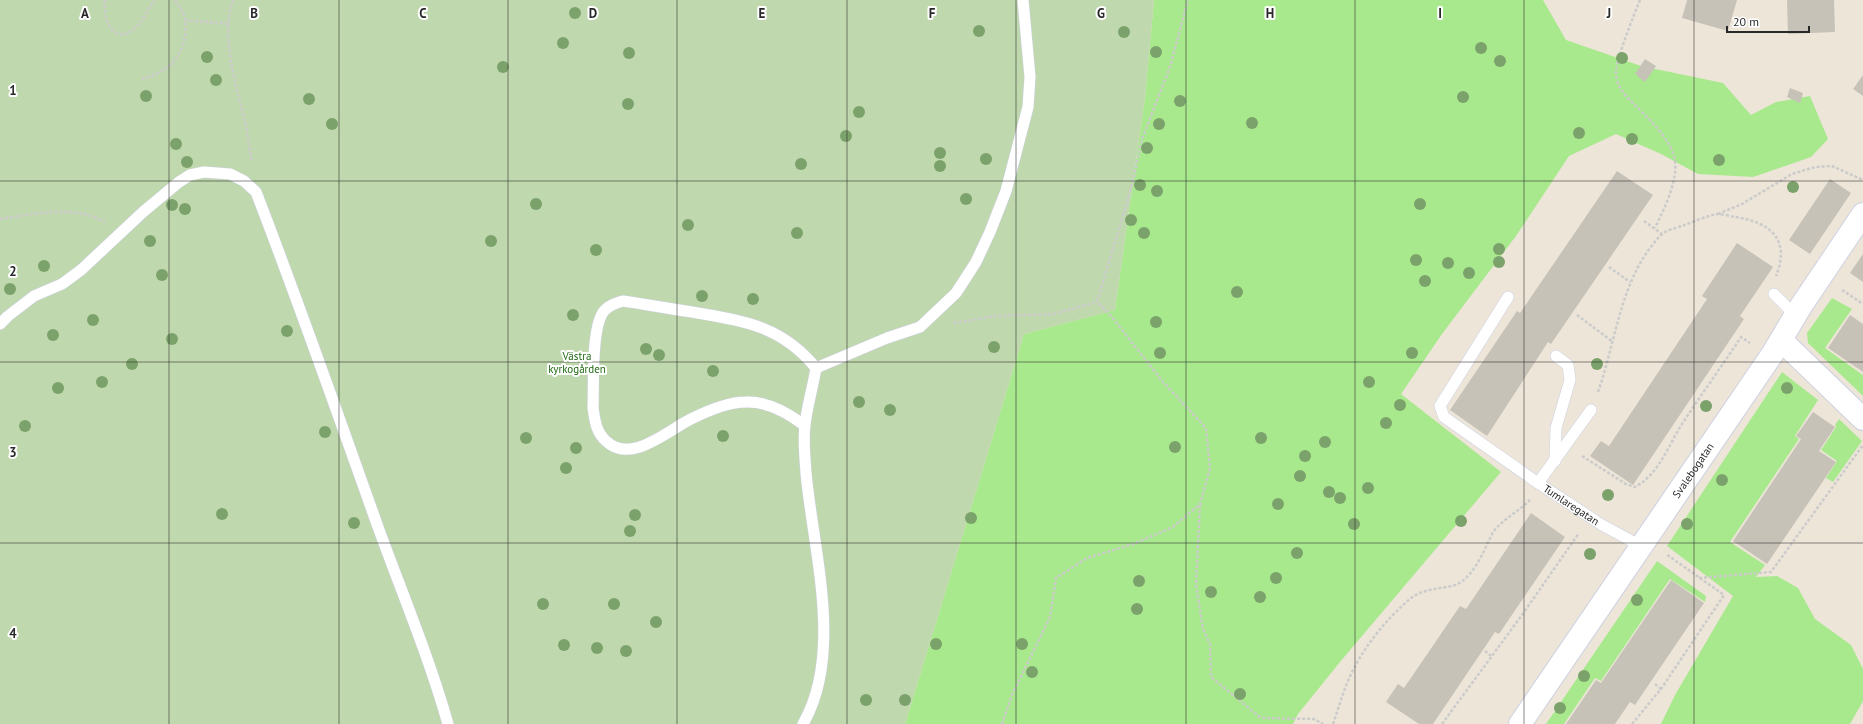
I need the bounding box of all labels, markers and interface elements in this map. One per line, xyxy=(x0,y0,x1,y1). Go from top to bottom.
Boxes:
text: A xyxy=(81,5,89,22)
text: B xyxy=(250,5,258,22)
text: C xyxy=(419,5,427,22)
text: D xyxy=(589,5,597,22)
text: E xyxy=(759,5,766,22)
text: F xyxy=(929,5,936,22)
text: G xyxy=(1097,5,1105,22)
text: H xyxy=(1266,5,1274,22)
text: I xyxy=(1438,5,1442,22)
text: J xyxy=(1606,5,1611,22)
scale bar xyxy=(1727,8,1809,34)
text: 20 m xyxy=(1733,14,1759,29)
text: 1 xyxy=(9,82,17,99)
text: 2 xyxy=(9,263,17,280)
park label: Västra kyrkogården xyxy=(548,349,606,376)
street label: Svalebogatan xyxy=(1669,440,1717,501)
text: 3 xyxy=(9,444,17,461)
street label: Tumlaregatan xyxy=(1541,481,1602,528)
text: 4 xyxy=(9,625,17,642)

